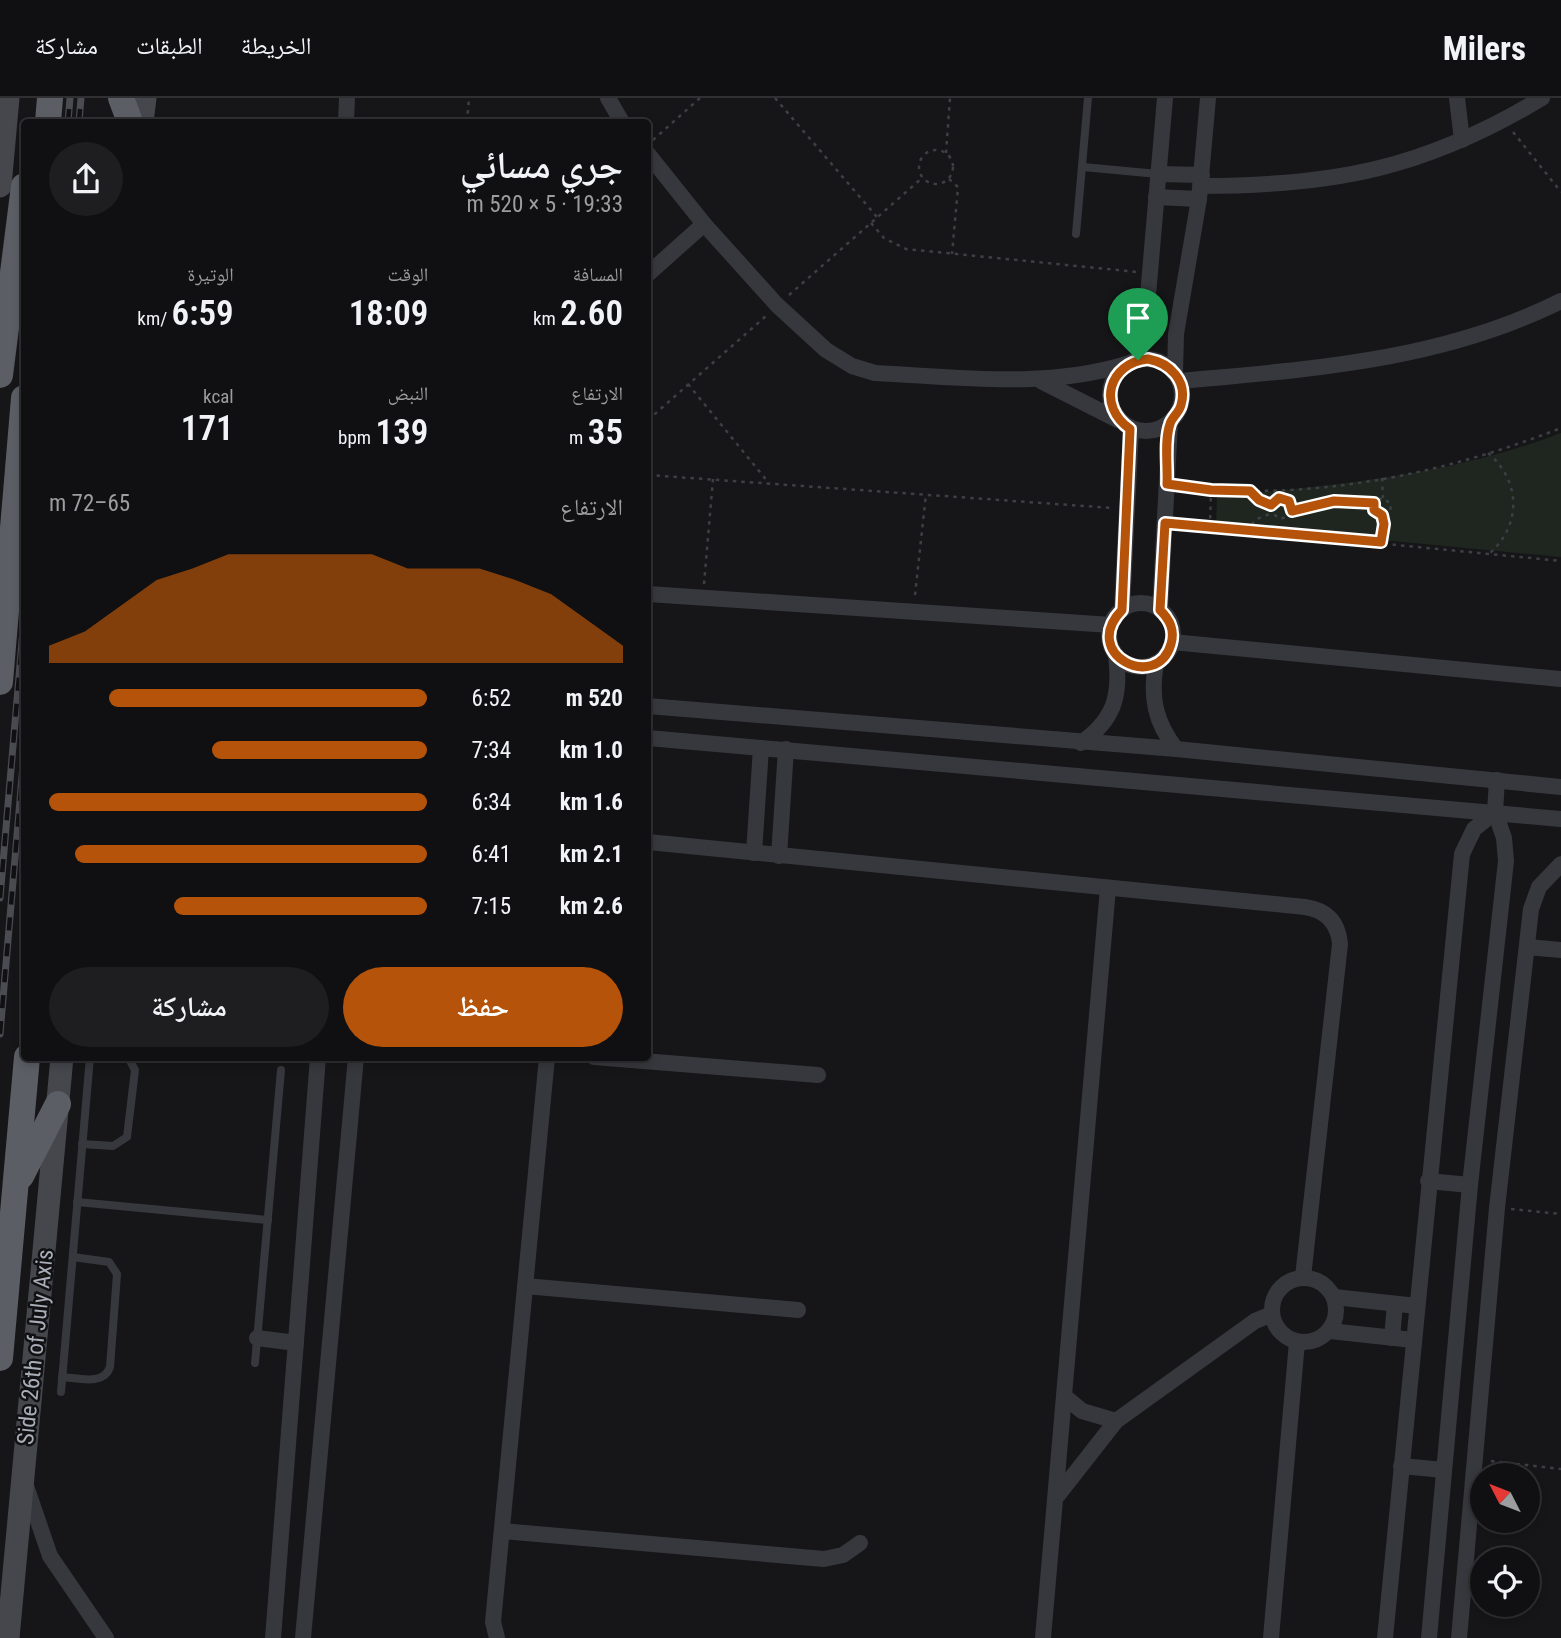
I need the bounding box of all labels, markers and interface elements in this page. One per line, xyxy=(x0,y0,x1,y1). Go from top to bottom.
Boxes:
text: Milers xyxy=(1443,29,1526,68)
text: مشاركة xyxy=(35,32,98,60)
text: الطبقات xyxy=(136,32,203,60)
text: الخريطة xyxy=(241,32,311,60)
button: share xyxy=(49,142,123,216)
text: جري مسائي xyxy=(460,143,623,187)
text: 19:33 · 5 × 520 m xyxy=(467,191,623,218)
text: الوتيرة xyxy=(187,263,234,286)
text: الوقت xyxy=(387,263,428,286)
text: المسافة xyxy=(573,263,623,286)
pin xyxy=(1108,288,1168,360)
text: 6:59 xyxy=(172,293,234,334)
text: 18:09 xyxy=(349,293,428,334)
text: 2.60 xyxy=(560,293,623,334)
icon: arrive xyxy=(1119,299,1157,337)
text: /km xyxy=(137,307,172,330)
text: km xyxy=(533,307,560,330)
text: النبض xyxy=(388,382,428,405)
text: الارتفاع xyxy=(571,382,623,405)
text: kcal xyxy=(203,385,234,408)
text: 171 xyxy=(181,408,234,449)
text: 139 xyxy=(376,412,428,453)
text: 35 xyxy=(588,412,623,453)
text: bpm xyxy=(338,426,376,449)
text: m xyxy=(569,426,588,449)
text: 65–72 m xyxy=(49,490,130,517)
text: الارتفاع xyxy=(560,494,623,521)
text: 6:52 xyxy=(472,685,511,712)
text: 520 m xyxy=(566,685,623,712)
text: 7:34 xyxy=(472,737,511,764)
text: 1.0 km xyxy=(560,737,623,764)
text: 6:34 xyxy=(472,789,511,816)
text: 1.6 km xyxy=(560,789,623,816)
text: 6:41 xyxy=(472,841,511,868)
text: 2.1 km xyxy=(560,841,623,868)
text: 7:15 xyxy=(472,893,511,920)
text: 2.6 km xyxy=(560,893,623,920)
button: مشاركة xyxy=(49,967,329,1047)
button: حفظ xyxy=(343,967,623,1047)
street label: Side 26th of July Axis xyxy=(12,1248,59,1446)
north arrow xyxy=(1470,1463,1540,1533)
map controls xyxy=(1470,1463,1540,1617)
button: locate xyxy=(1470,1547,1540,1617)

